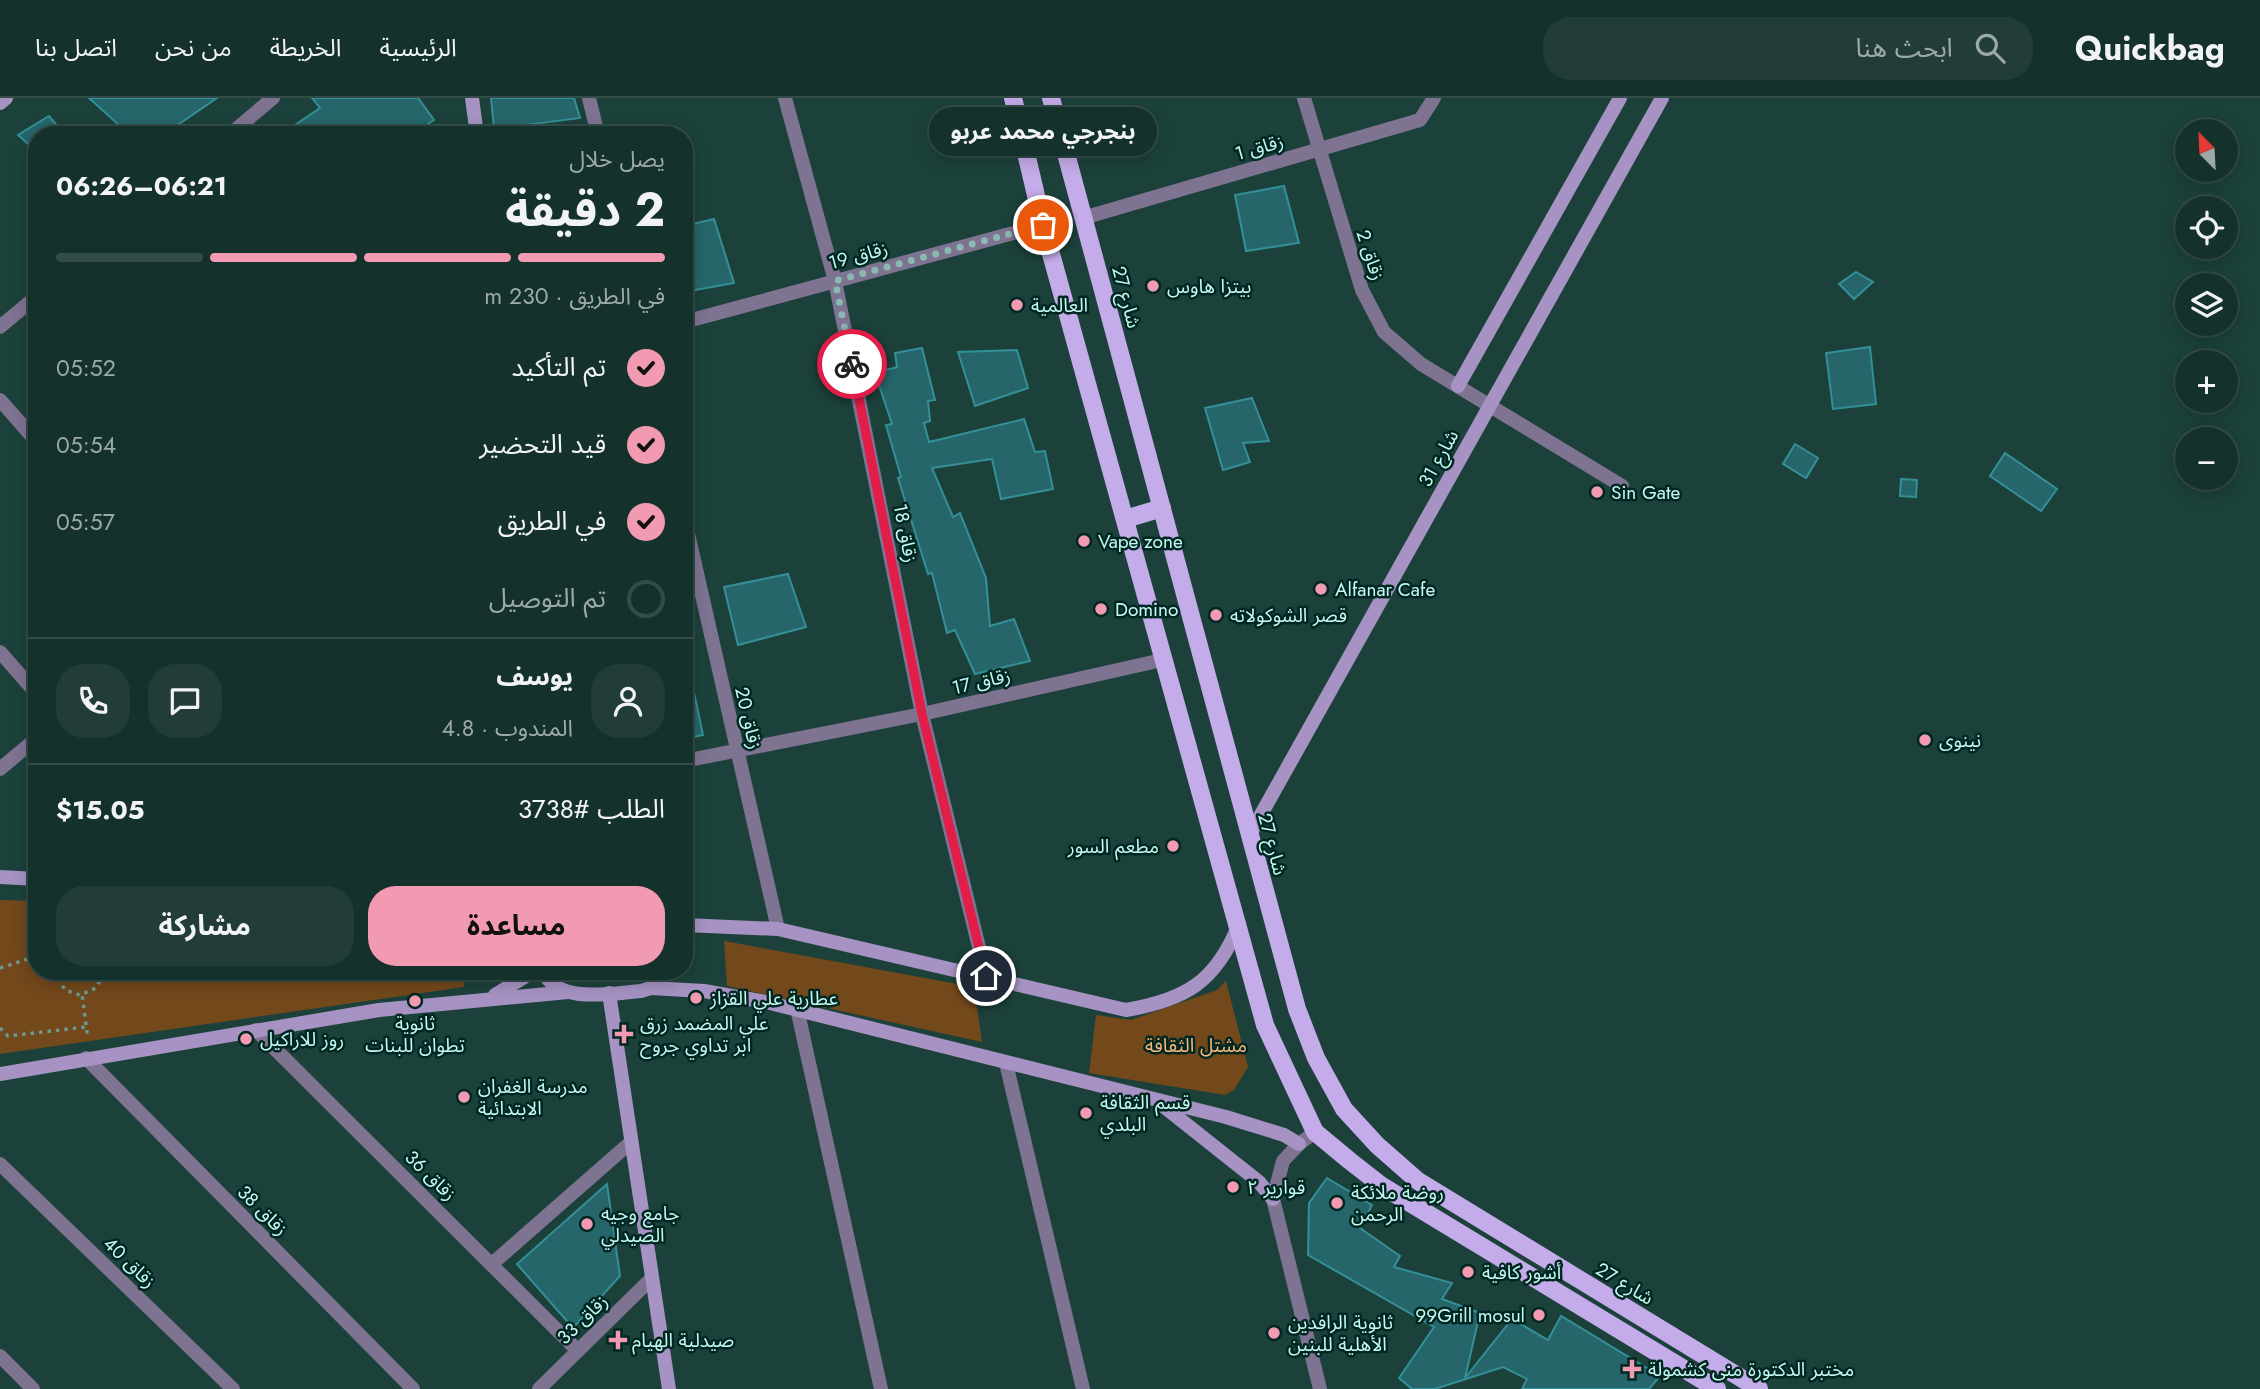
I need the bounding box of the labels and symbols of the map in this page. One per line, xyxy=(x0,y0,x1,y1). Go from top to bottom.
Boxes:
callout: بنجرجي محمد عربو xyxy=(929,106,1157,155)
north arrow xyxy=(2175,119,2238,182)
street label: زقاق 1 xyxy=(1232,128,1287,167)
pin xyxy=(1013,195,1073,255)
street label: زقاق 2 xyxy=(1350,226,1391,284)
street label: زقاق 19 xyxy=(825,235,891,276)
street label: شارع 27 xyxy=(1105,263,1148,331)
place label: بيتزا هاوس xyxy=(1167,273,1251,300)
marker: بيتزا هاوس xyxy=(1145,278,1161,294)
place label: العالمية xyxy=(1031,292,1088,319)
marker: العالمية xyxy=(1009,297,1025,313)
courier xyxy=(817,329,887,399)
street label: شارع 31 xyxy=(1412,425,1465,492)
place label: Sin Gate xyxy=(1611,479,1680,506)
marker: Sin Gate xyxy=(1589,484,1605,500)
street label: زقاق 18 xyxy=(887,501,924,565)
place label: Vape zone xyxy=(1098,528,1183,555)
marker: Vape zone xyxy=(1076,533,1092,549)
place label: Alfanar Cafe xyxy=(1335,576,1435,603)
marker: Alfanar Cafe xyxy=(1313,581,1329,597)
place label: Domino xyxy=(1115,596,1178,623)
marker: Domino xyxy=(1093,601,1109,617)
place label: قصر الشوكولاته xyxy=(1230,602,1347,629)
marker: قصر الشوكولاته xyxy=(1208,607,1224,623)
street label: زقاق 17 xyxy=(949,662,1013,701)
street label: زقاق 20 xyxy=(728,684,769,752)
place label: نينوى xyxy=(1939,727,1981,754)
marker: نينوى xyxy=(1917,732,1933,748)
street label: شارع 27 xyxy=(1251,810,1294,878)
place label: مطعم السور xyxy=(1067,833,1159,861)
marker: مطعم السور xyxy=(1165,838,1181,854)
pin xyxy=(956,946,1016,1006)
place label: عطارية علي القزاز xyxy=(709,985,838,1013)
marker: عطارية علي القزاز xyxy=(688,990,704,1006)
marker: ثانوية تطوان للبنات xyxy=(407,993,423,1009)
place label: ثانوية تطوان للبنات xyxy=(365,1010,465,1059)
place label: علي المضمد زرق ابر تداوي جروح xyxy=(640,1010,768,1060)
marker: علي المضمد زرق ابر تداوي جروح xyxy=(614,1024,634,1044)
place label: روز للاراكيل xyxy=(260,1026,344,1053)
marker: روز للاراكيل xyxy=(238,1031,254,1047)
park label: مشتل الثقافة xyxy=(1145,1032,1247,1059)
place label: مدرسة الغفران الابتدائية xyxy=(478,1073,588,1122)
marker: مدرسة الغفران الابتدائية xyxy=(456,1089,472,1105)
place label: قسم الثقافة البلدي xyxy=(1100,1089,1190,1139)
marker: قسم الثقافة البلدي xyxy=(1078,1105,1094,1121)
street label: زقاق 36 xyxy=(399,1144,462,1207)
place label: قوارير ٢ xyxy=(1247,1174,1305,1201)
street label: زقاق 38 xyxy=(231,1179,294,1242)
marker: قوارير ٢ xyxy=(1225,1179,1241,1195)
place label: روضة ملائكة الرحمن xyxy=(1351,1179,1444,1228)
marker: روضة ملائكة الرحمن xyxy=(1329,1195,1345,1211)
place label: جامع وجيه الصيدلي xyxy=(601,1200,680,1250)
marker: جامع وجيه الصيدلي xyxy=(579,1216,595,1232)
street label: زقاق 40 xyxy=(97,1231,162,1294)
street label: شارع 27 xyxy=(1591,1255,1659,1311)
place label: أشور كافية xyxy=(1482,1259,1561,1286)
marker: أشور كافية xyxy=(1460,1264,1476,1280)
street label: زقاق 33 xyxy=(551,1288,614,1350)
place label: 99Grill mosul xyxy=(1415,1302,1525,1329)
marker: 99Grill mosul xyxy=(1531,1307,1547,1323)
place label: ثانوية الرافدين الأهلية للبنين xyxy=(1288,1309,1393,1358)
marker: ثانوية الرافدين الأهلية للبنين xyxy=(1266,1325,1282,1341)
place label: صيدلية الهيام xyxy=(632,1327,734,1355)
marker: صيدلية الهيام xyxy=(610,1332,626,1348)
place label: مختبر الدكتورة منى كشمولة xyxy=(1648,1356,1854,1383)
marker: مختبر الدكتورة منى كشمولة xyxy=(1622,1359,1642,1379)

